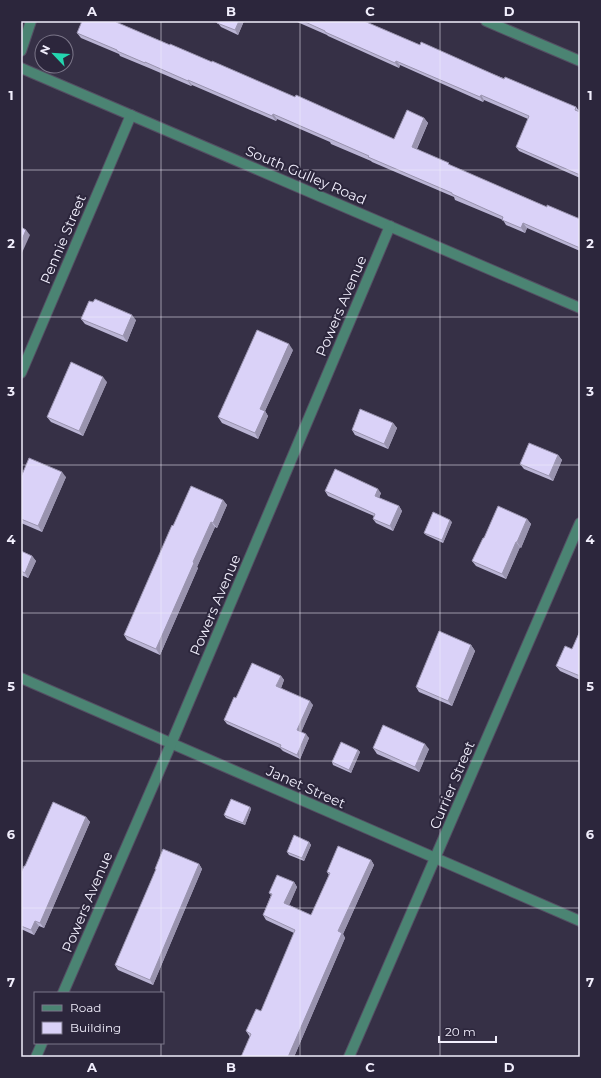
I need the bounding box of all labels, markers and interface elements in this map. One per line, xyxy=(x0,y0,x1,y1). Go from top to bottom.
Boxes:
text: A xyxy=(86,3,98,19)
text: B xyxy=(226,3,236,19)
text: C xyxy=(365,3,375,19)
text: D xyxy=(504,3,515,19)
north arrow xyxy=(34,34,74,74)
text: N xyxy=(37,43,53,57)
text: 1 xyxy=(8,87,14,103)
text: 1 xyxy=(587,87,593,103)
street label: South Gulley Road xyxy=(243,141,369,209)
street label: Pennie Street xyxy=(36,191,90,286)
text: 2 xyxy=(7,235,15,251)
text: 2 xyxy=(586,235,594,251)
street label: Powers Avenue xyxy=(312,253,370,359)
text: 3 xyxy=(6,383,15,399)
text: 3 xyxy=(585,383,594,399)
text: 4 xyxy=(7,531,16,547)
text: 4 xyxy=(586,531,595,547)
street label: Powers Avenue xyxy=(186,552,244,658)
text: 5 xyxy=(7,678,15,694)
text: 5 xyxy=(586,678,594,694)
street label: Currier Street xyxy=(425,738,479,832)
street label: Janet Street xyxy=(263,761,349,813)
text: 6 xyxy=(7,826,16,842)
text: 6 xyxy=(586,826,595,842)
street label: Powers Avenue xyxy=(58,849,116,955)
text: 7 xyxy=(7,974,15,990)
text: 7 xyxy=(586,974,594,990)
legend xyxy=(34,992,164,1044)
text: Road xyxy=(70,1000,101,1015)
scale bar xyxy=(439,1018,496,1044)
text: Building xyxy=(70,1020,121,1035)
text: 20 m xyxy=(445,1024,476,1039)
text: A xyxy=(86,1059,98,1075)
text: B xyxy=(226,1059,236,1075)
text: C xyxy=(365,1059,375,1075)
text: D xyxy=(504,1059,515,1075)

